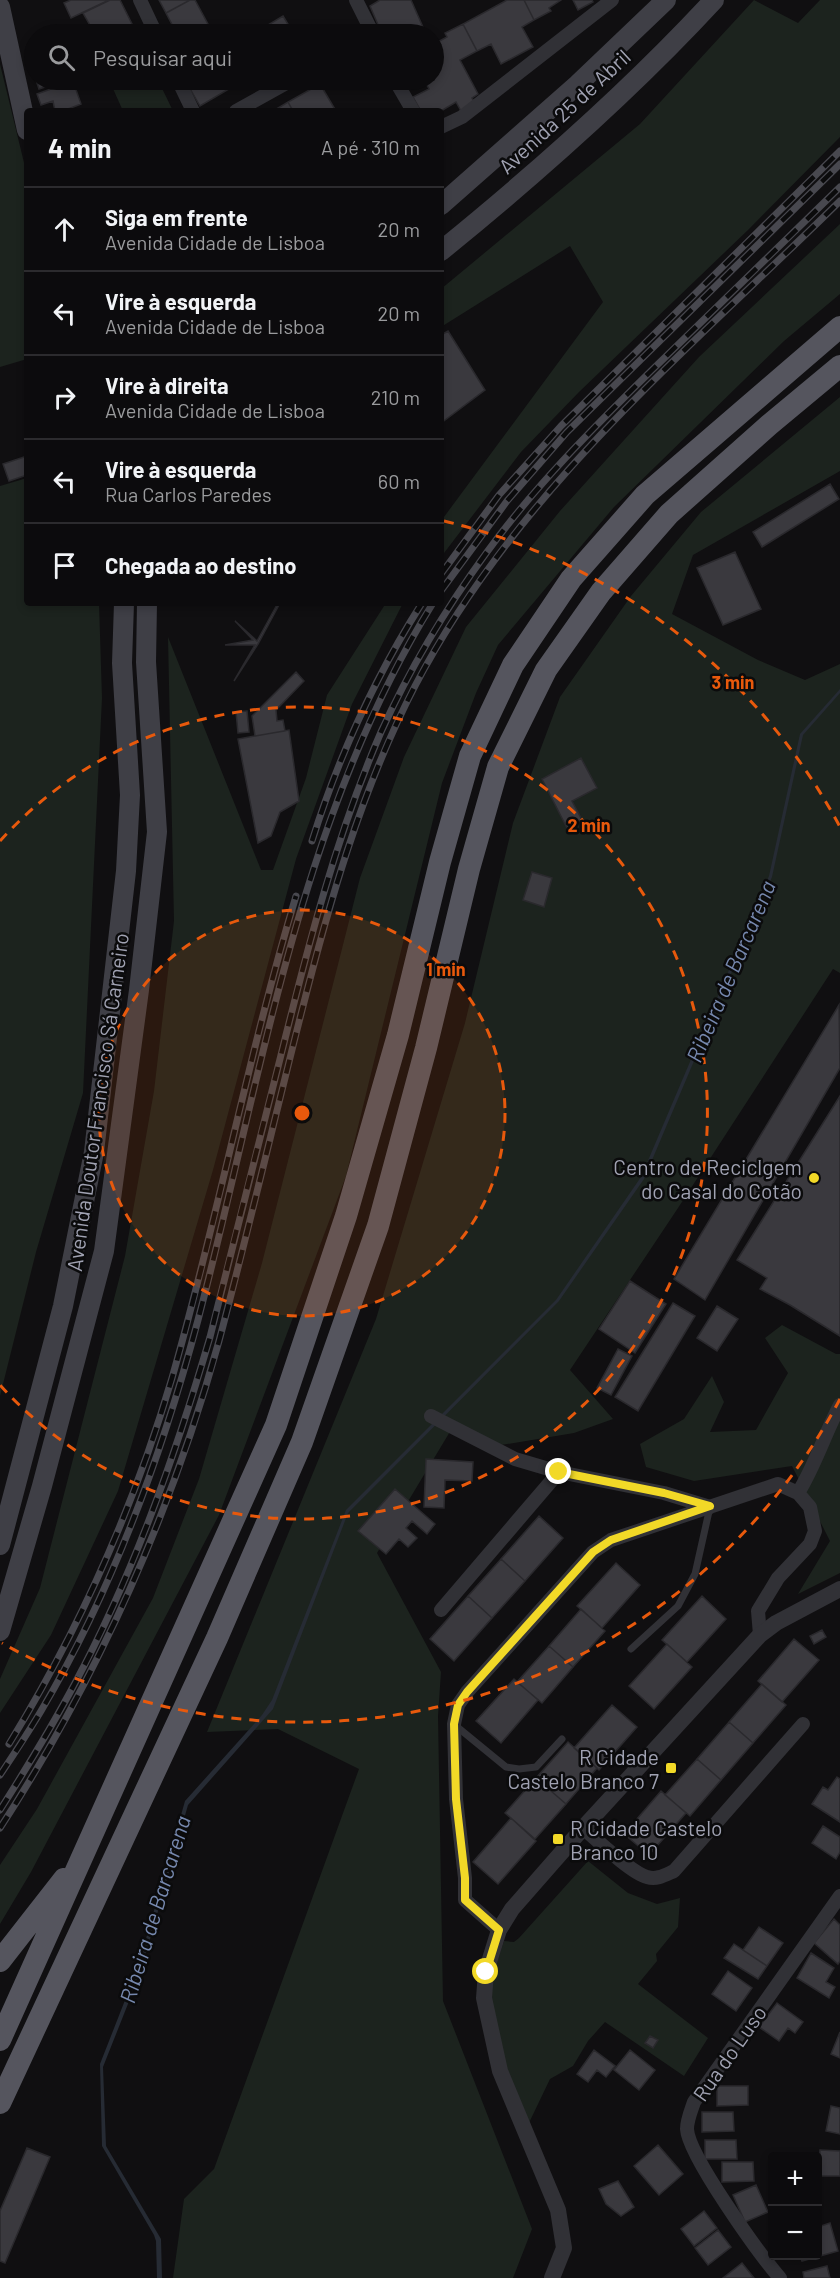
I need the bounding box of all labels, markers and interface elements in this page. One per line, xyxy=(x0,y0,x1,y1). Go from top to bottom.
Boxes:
search box xyxy=(24,24,444,90)
icon: search xyxy=(45,41,78,74)
street label: Avenida 25 de Abril xyxy=(493,43,635,179)
text: Pesquisar aqui xyxy=(93,44,232,70)
text: 4 min xyxy=(48,132,112,163)
text: A pé · 310 m xyxy=(321,135,420,159)
text: Siga em frente xyxy=(105,204,248,230)
icon: ahead xyxy=(48,213,81,246)
text: 20 m xyxy=(377,217,420,241)
text: Avenida Cidade de Lisboa xyxy=(105,230,325,254)
text: Vire à esquerda xyxy=(105,288,256,314)
icon: left xyxy=(48,297,81,330)
text: 20 m xyxy=(377,301,420,325)
text: Avenida Cidade de Lisboa xyxy=(105,314,325,338)
text: Vire à direita xyxy=(105,372,229,398)
icon: right xyxy=(48,381,81,414)
text: 210 m xyxy=(371,385,420,409)
text: Avenida Cidade de Lisboa xyxy=(105,398,325,422)
text: Vire à esquerda xyxy=(105,456,256,482)
icon: left xyxy=(48,465,81,498)
text: 60 m xyxy=(378,469,420,493)
text: Rua Carlos Paredes xyxy=(105,482,272,506)
icon: arrive xyxy=(48,549,81,582)
text: Chegada ao destino xyxy=(105,552,296,578)
text: 3 min xyxy=(712,671,754,693)
text: 2 min xyxy=(567,814,611,836)
water label: Ribeira de Barcarena xyxy=(680,876,780,1066)
street label: Avenida Doutor Francisco Sá Carneiro xyxy=(61,931,133,1273)
text: 1 min xyxy=(426,958,466,980)
centre of rings xyxy=(292,1103,312,1123)
place label: Centro de Reciclgem do Casal do Cotão xyxy=(613,1154,802,1203)
marker: Centro de Reciclgem do Casal do Cotão xyxy=(807,1171,821,1185)
route end xyxy=(545,1458,571,1484)
place label: R Cidade Castelo Branco 7 xyxy=(507,1744,659,1793)
marker: R Cidade Castelo Branco 7 xyxy=(664,1761,678,1775)
water label: Ribeira de Barcarena xyxy=(113,1812,195,2006)
place label: R Cidade Castelo Branco 10 xyxy=(570,1815,722,1864)
marker: R Cidade Castelo Branco 10 xyxy=(551,1832,565,1846)
route start xyxy=(472,1958,498,1984)
street label: Rua do Luso xyxy=(687,2000,771,2106)
map controls xyxy=(768,2152,822,2260)
button: + xyxy=(768,2152,822,2206)
button: − xyxy=(768,2206,822,2260)

